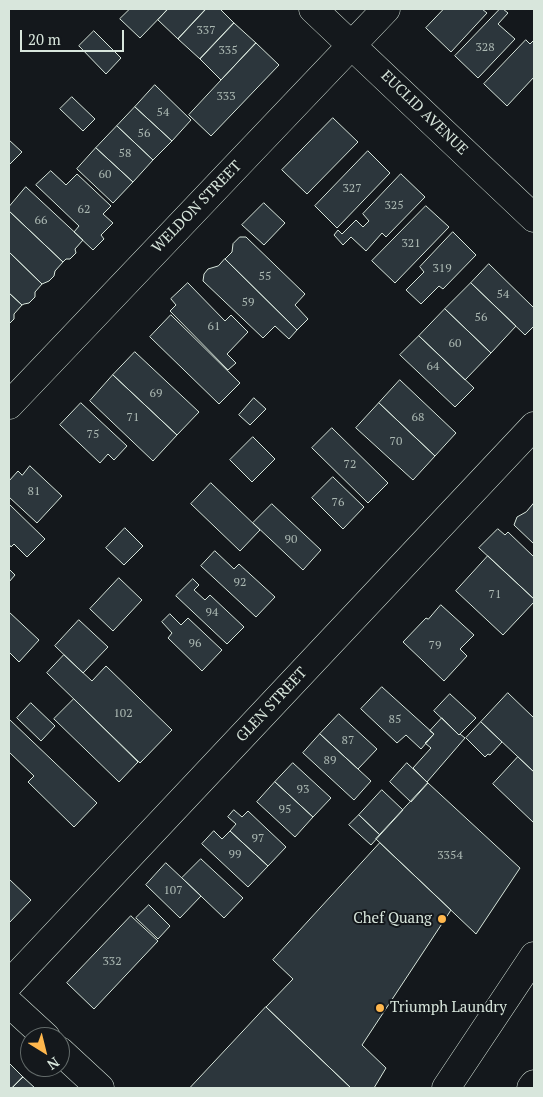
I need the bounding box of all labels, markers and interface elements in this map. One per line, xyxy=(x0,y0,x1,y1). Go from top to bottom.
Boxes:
scale bar xyxy=(22,20,126,52)
house number: 337 xyxy=(196,24,216,38)
text: 20 m xyxy=(28,29,61,49)
house number: 328 xyxy=(475,41,495,55)
house number: 335 xyxy=(218,44,238,58)
street label: EUCLID AVENUE xyxy=(377,67,471,159)
house number: 333 xyxy=(216,90,236,104)
house number: 54 xyxy=(157,106,169,120)
house number: 56 xyxy=(138,127,150,141)
house number: 58 xyxy=(119,147,131,161)
street label: WELDON STREET xyxy=(149,157,245,257)
house number: 60 xyxy=(99,168,111,182)
house number: 327 xyxy=(342,182,362,196)
house number: 325 xyxy=(384,199,404,213)
house number: 62 xyxy=(78,203,90,217)
house number: 66 xyxy=(35,214,47,228)
house number: 321 xyxy=(401,237,421,251)
house number: 319 xyxy=(432,262,452,276)
house number: 55 xyxy=(259,270,271,284)
house number: 54 xyxy=(497,288,509,302)
house number: 59 xyxy=(242,296,254,310)
house number: 56 xyxy=(475,311,487,325)
house number: 61 xyxy=(208,320,220,334)
house number: 60 xyxy=(449,337,461,351)
house number: 64 xyxy=(427,360,439,374)
house number: 69 xyxy=(150,387,162,401)
house number: 71 xyxy=(127,411,139,425)
house number: 68 xyxy=(412,411,424,425)
house number: 75 xyxy=(87,428,99,442)
house number: 70 xyxy=(390,435,402,449)
house number: 72 xyxy=(344,458,356,472)
house number: 81 xyxy=(28,485,40,499)
house number: 76 xyxy=(332,496,344,510)
house number: 90 xyxy=(285,533,297,547)
house number: 92 xyxy=(234,576,246,590)
house number: 71 xyxy=(489,588,501,602)
house number: 94 xyxy=(206,606,218,620)
house number: 96 xyxy=(189,637,201,651)
house number: 79 xyxy=(429,639,441,653)
street label: GLEN STREET xyxy=(233,664,311,746)
house number: 102 xyxy=(113,707,133,721)
house number: 85 xyxy=(389,713,401,727)
house number: 87 xyxy=(342,734,354,748)
house number: 89 xyxy=(324,754,336,768)
house number: 93 xyxy=(297,783,309,797)
house number: 95 xyxy=(279,803,291,817)
house number: 97 xyxy=(252,832,264,846)
house number: 99 xyxy=(229,848,241,862)
house number: 3354 xyxy=(437,849,463,863)
house number: 107 xyxy=(163,884,183,898)
place label: Chef Quang xyxy=(353,910,432,928)
marker: Chef Quang xyxy=(436,913,448,925)
house number: 332 xyxy=(102,955,122,969)
place label: Triumph Laundry xyxy=(390,999,507,1017)
marker: Triumph Laundry xyxy=(374,1002,386,1014)
north arrow xyxy=(20,1027,70,1077)
text: N xyxy=(44,1053,63,1075)

